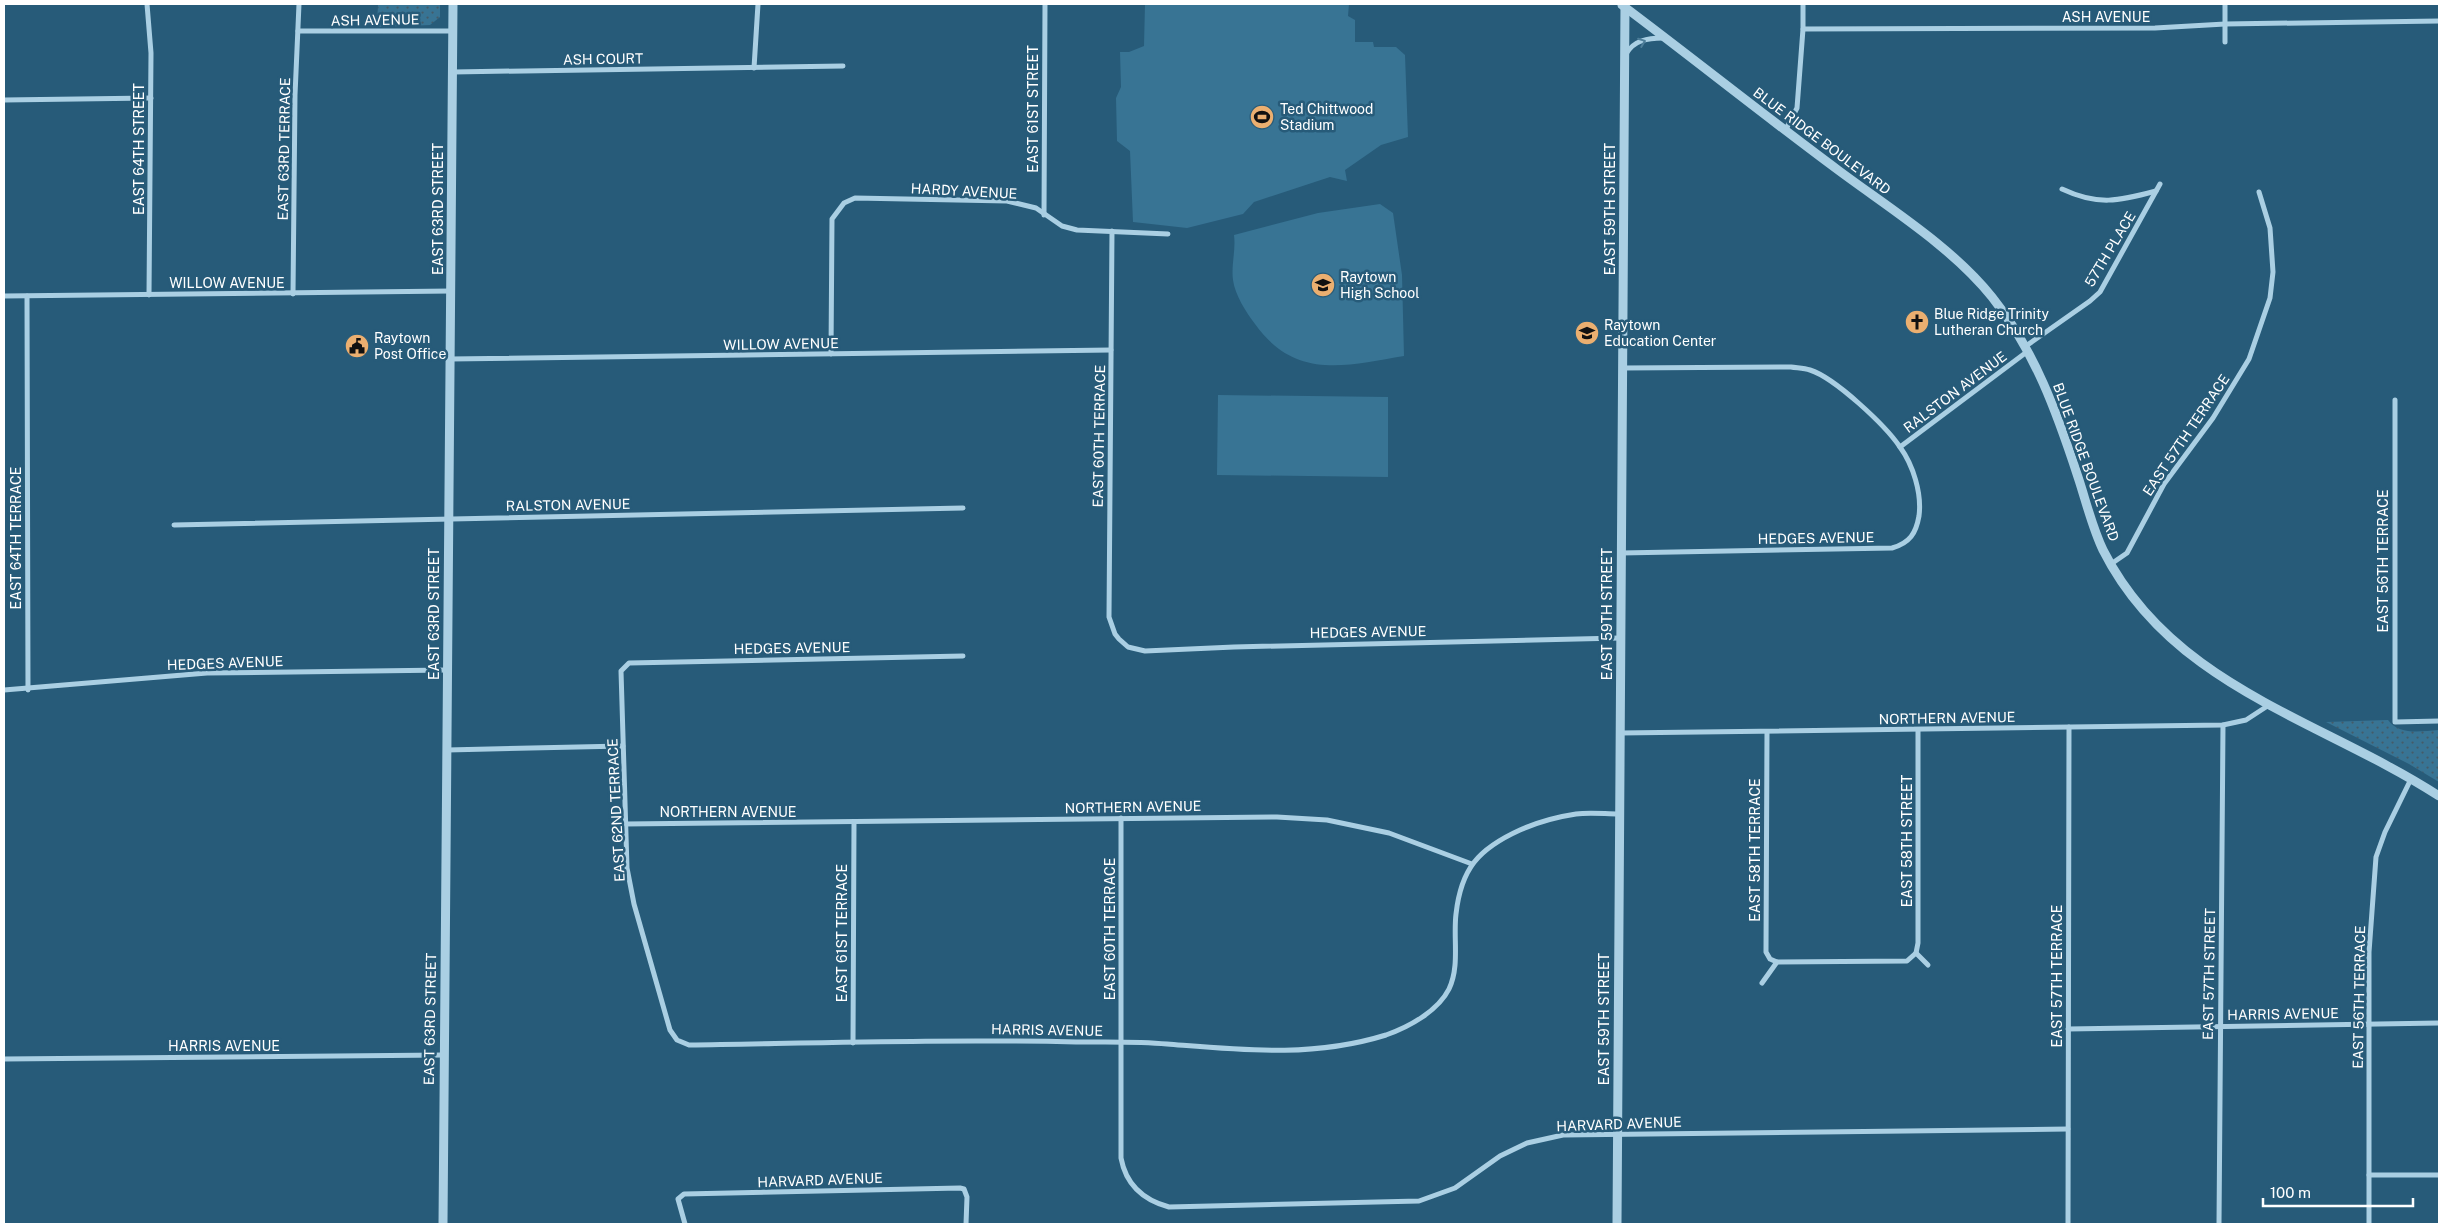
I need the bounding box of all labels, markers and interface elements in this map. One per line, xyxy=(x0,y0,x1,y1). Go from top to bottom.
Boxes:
street label: ASH AVENUE xyxy=(2062,9,2150,25)
street label: ASH AVENUE xyxy=(331,11,419,29)
one-way arrow xyxy=(1637,38,1646,48)
street label: EAST 61ST STREET xyxy=(1025,45,1041,173)
street label: ASH COURT xyxy=(563,50,643,68)
street label: EAST 63RD TERRACE xyxy=(275,77,293,221)
street label: EAST 64TH STREET xyxy=(131,83,147,215)
street label: BLUE RIDGE BOULEVARD xyxy=(1750,84,1894,198)
place label: Ted Chittwood Stadium xyxy=(1280,101,1373,133)
sports icon: Ted Chittwood Stadium xyxy=(1249,104,1275,130)
street label: EAST 63RD STREET xyxy=(430,143,446,275)
street label: EAST 59TH STREET xyxy=(1602,143,1618,275)
street label: HARDY AVENUE xyxy=(910,180,1018,202)
street label: 57TH PLACE xyxy=(2081,209,2139,289)
place label: Raytown High School xyxy=(1340,269,1419,301)
school or university icon: Raytown High School xyxy=(1310,272,1336,298)
street label: WILLOW AVENUE xyxy=(169,275,285,291)
place label: Blue Ridge Trinity Lutheran Church xyxy=(1934,306,2050,338)
church icon: Blue Ridge Trinity Lutheran Church xyxy=(1904,309,1930,335)
place label: Raytown Education Center xyxy=(1604,317,1716,349)
school or university icon: Raytown Education Center xyxy=(1574,320,1600,346)
place label: Raytown Post Office xyxy=(374,330,446,362)
public building icon: Raytown Post Office xyxy=(344,333,370,359)
street label: WILLOW AVENUE xyxy=(723,335,839,353)
street label: RALSTON AVENUE xyxy=(1900,348,2010,436)
street label: EAST 60TH TERRACE xyxy=(1090,365,1108,507)
street label: EAST 57TH TERRACE xyxy=(2139,371,2233,499)
street label: BLUE RIDGE BOULEVARD xyxy=(2050,381,2122,543)
street label: EAST 64TH TERRACE xyxy=(8,467,24,609)
street label: EAST 56TH TERRACE xyxy=(2375,489,2391,633)
street label: RALSTON AVENUE xyxy=(505,496,631,514)
street label: HEDGES AVENUE xyxy=(1758,529,1874,547)
street label: EAST 63RD STREET xyxy=(426,548,442,680)
street label: EAST 59TH STREET xyxy=(1599,548,1615,680)
street label: HEDGES AVENUE xyxy=(1310,623,1426,641)
street label: HEDGES AVENUE xyxy=(734,639,850,657)
street label: HEDGES AVENUE xyxy=(166,653,284,673)
street label: NORTHERN AVENUE xyxy=(1878,709,2016,727)
street label: EAST 62ND TERRACE xyxy=(604,738,628,882)
street label: EAST 58TH STREET xyxy=(1899,775,1915,907)
street label: EAST 58TH TERRACE xyxy=(1747,778,1763,922)
street label: NORTHERN AVENUE xyxy=(1064,798,1202,816)
street label: NORTHERN AVENUE xyxy=(660,804,796,820)
street label: EAST 60TH TERRACE xyxy=(1102,858,1118,1000)
street label: EAST 61ST TERRACE xyxy=(834,864,850,1002)
street label: EAST 57TH TERRACE xyxy=(2049,905,2065,1047)
street label: EAST 57TH STREET xyxy=(2200,908,2218,1040)
street label: EAST 56TH TERRACE xyxy=(2350,925,2368,1069)
street label: EAST 63RD STREET xyxy=(421,953,439,1085)
street label: EAST 59TH STREET xyxy=(1596,953,1612,1085)
street label: HARRIS AVENUE xyxy=(2227,1005,2339,1023)
street label: HARRIS AVENUE xyxy=(991,1021,1103,1039)
street label: HARRIS AVENUE xyxy=(168,1038,280,1054)
street label: HARVARD AVENUE xyxy=(1556,1114,1682,1134)
street label: HARVARD AVENUE xyxy=(757,1170,883,1190)
scale bar xyxy=(2263,1176,2413,1208)
text: 100 m xyxy=(2270,1184,2311,1201)

